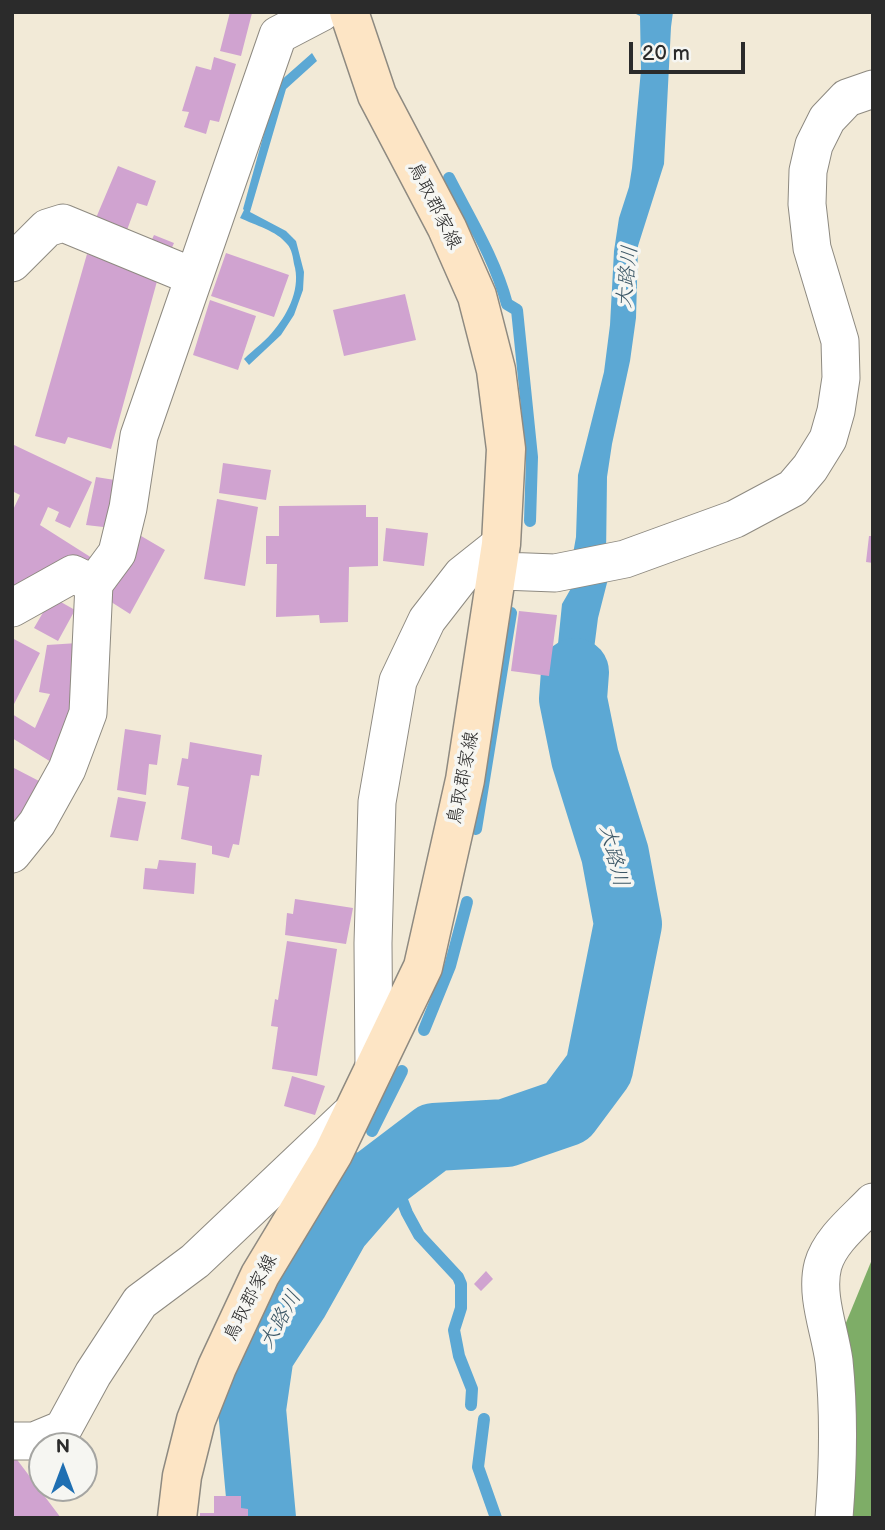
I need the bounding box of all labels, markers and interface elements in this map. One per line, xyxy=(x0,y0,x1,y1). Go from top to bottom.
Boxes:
scale bar xyxy=(633,28,748,72)
text: 20 m xyxy=(642,41,690,66)
street label: 鳥取郡家線 xyxy=(402,159,466,253)
water label: 大路川 xyxy=(612,244,644,310)
street label: 鳥取郡家線 xyxy=(444,729,484,827)
water label: 大路川 xyxy=(593,822,633,890)
street label: 鳥取郡家線 xyxy=(219,1251,283,1345)
water label: 大路川 xyxy=(254,1286,308,1354)
north arrow xyxy=(28,1432,98,1502)
text: N xyxy=(56,1436,70,1459)

